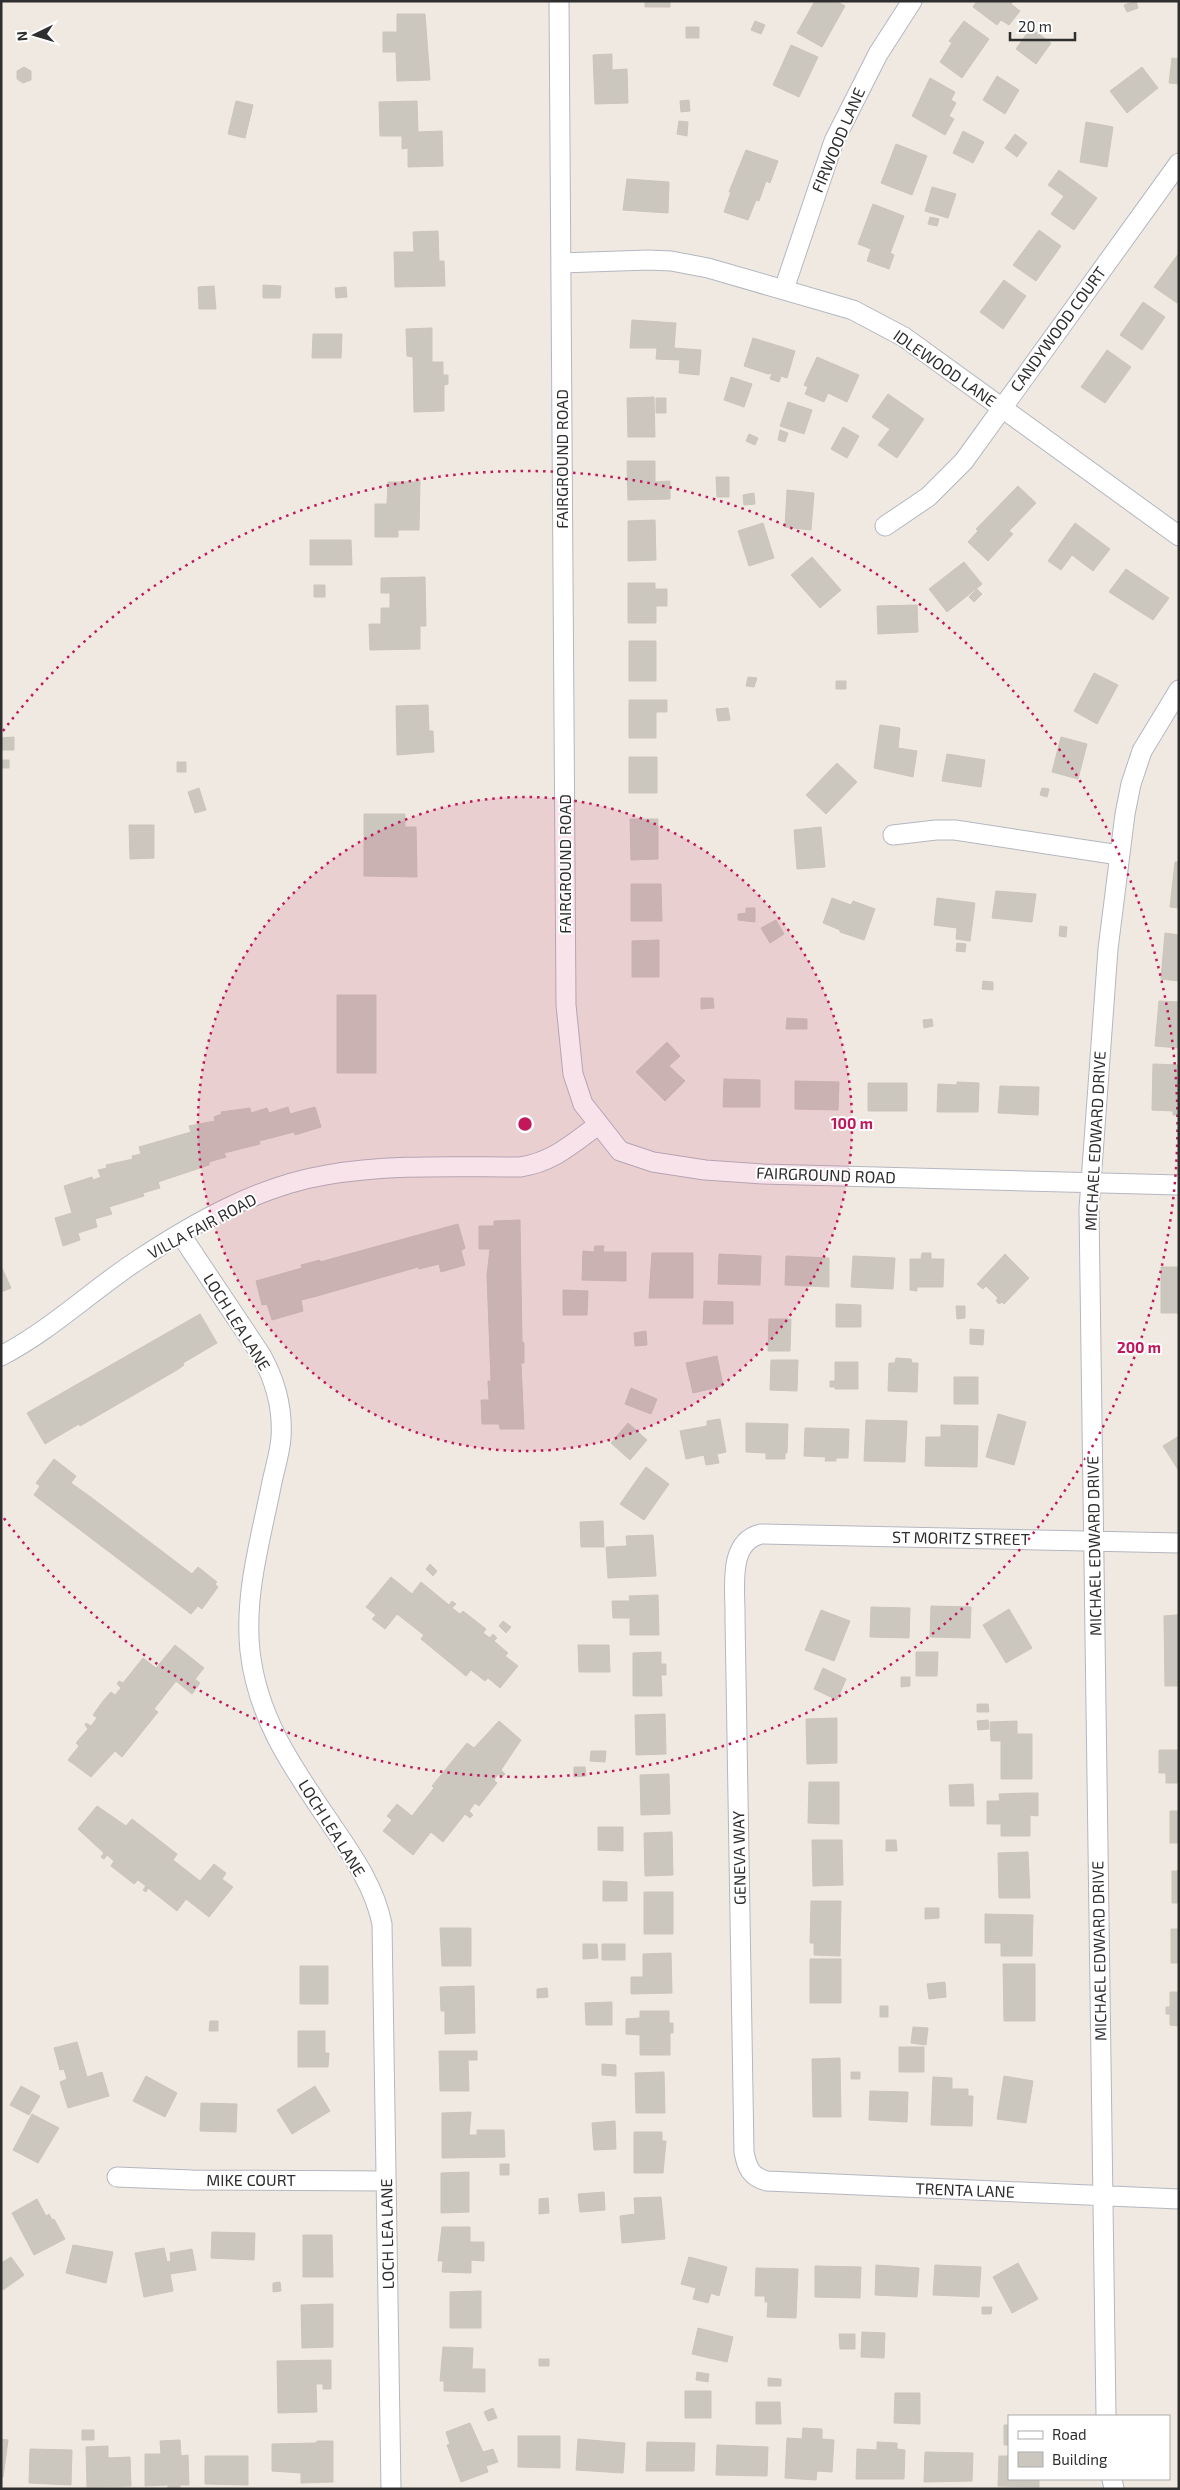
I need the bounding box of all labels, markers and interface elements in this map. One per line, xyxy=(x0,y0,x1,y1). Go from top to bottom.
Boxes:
north arrow xyxy=(10,10,60,60)
scale bar xyxy=(1010,10,1075,42)
text: 20 m xyxy=(1018,17,1052,35)
text: N xyxy=(13,30,30,42)
street label: FIRWOOD LANE xyxy=(807,85,868,195)
street label: CANDYWOOD COURT xyxy=(1006,263,1109,395)
street label: IDLEWOOD LANE xyxy=(890,325,1000,410)
street label: FAIRGROUND ROAD xyxy=(552,389,571,529)
street label: FAIRGROUND ROAD xyxy=(555,794,574,934)
street label: MICHAEL EDWARD DRIVE xyxy=(1080,1050,1109,1231)
text: 100 m xyxy=(831,1114,873,1132)
centre of rings xyxy=(516,1115,534,1133)
street label: FAIRGROUND ROAD xyxy=(756,1163,896,1186)
street label: VILLA FAIR ROAD xyxy=(144,1189,259,1262)
street label: LOCH LEA LANE xyxy=(200,1270,275,1374)
text: 200 m xyxy=(1117,1338,1161,1356)
street label: MICHAEL EDWARD DRIVE xyxy=(1082,1456,1105,1636)
street label: ST MORITZ STREET xyxy=(892,1527,1030,1548)
street label: LOCH LEA LANE xyxy=(295,1776,370,1880)
street label: GENEVA WAY xyxy=(728,1811,749,1905)
street label: MICHAEL EDWARD DRIVE xyxy=(1087,1861,1110,2041)
street label: MIKE COURT xyxy=(206,2170,296,2189)
street label: LOCH LEA LANE xyxy=(376,2178,397,2290)
street label: TRENTA LANE xyxy=(915,2178,1015,2201)
legend xyxy=(1008,2415,1170,2480)
text: Road xyxy=(1052,2425,1087,2443)
text: Building xyxy=(1052,2450,1108,2468)

